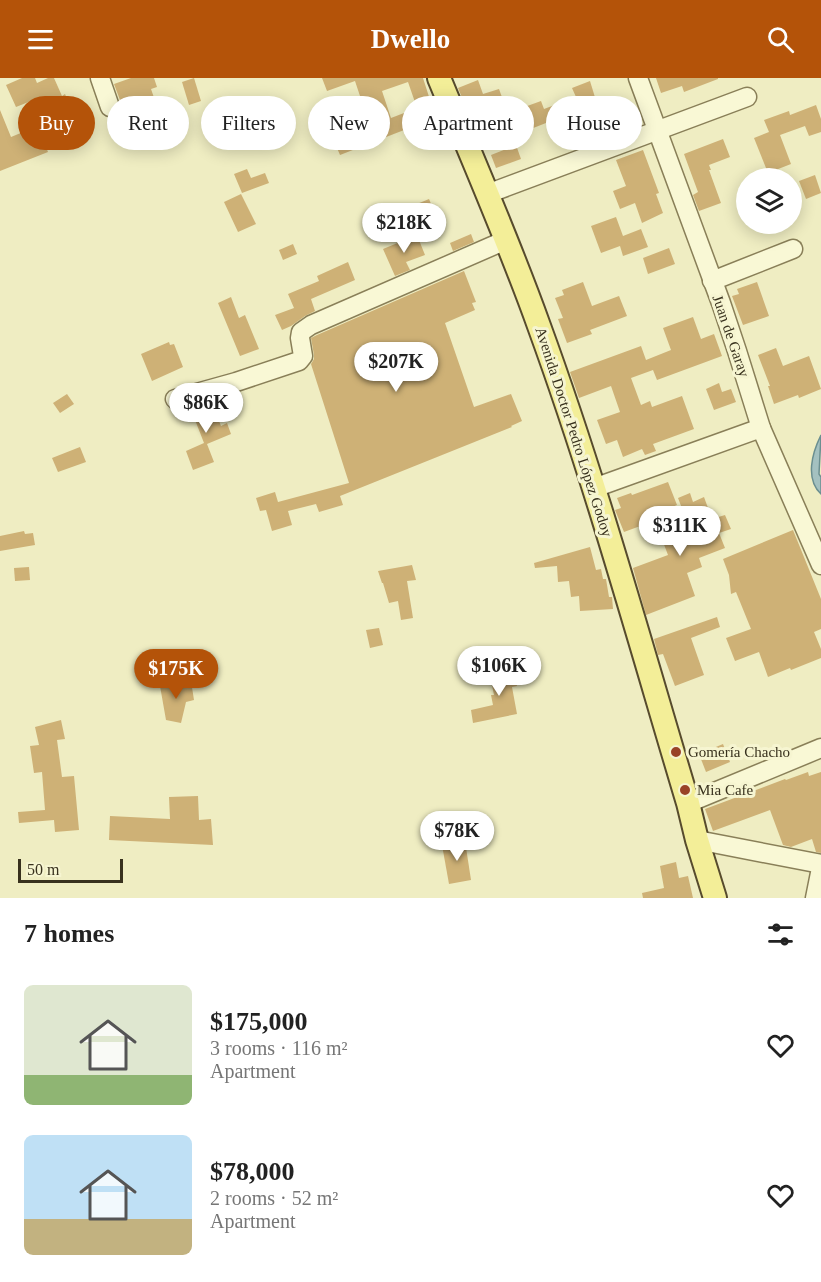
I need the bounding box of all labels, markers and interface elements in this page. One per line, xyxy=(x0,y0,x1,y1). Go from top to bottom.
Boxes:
icon: menu xyxy=(24,23,57,56)
icon: search xyxy=(764,23,797,56)
text: Dwello xyxy=(371,24,450,54)
chip: Buy xyxy=(18,96,95,150)
chip: Rent xyxy=(107,96,189,150)
chip: Filters xyxy=(201,96,296,150)
chip: New xyxy=(308,96,390,150)
chip: Apartment xyxy=(402,96,534,150)
chip: House xyxy=(546,96,642,150)
map controls xyxy=(736,168,802,234)
button: layers xyxy=(736,168,802,234)
pin: $218K xyxy=(362,203,446,254)
text: $218K xyxy=(376,211,432,233)
street label: Juan de Garay xyxy=(709,293,753,380)
street label: Avenida Doctor Pedro López Godoy xyxy=(532,325,616,539)
pin: $207K xyxy=(354,342,438,393)
text: $207K xyxy=(368,350,424,372)
pin: $86K xyxy=(170,383,242,434)
text: $86K xyxy=(183,391,229,413)
pin: $311K xyxy=(638,506,722,557)
text: $311K xyxy=(653,514,707,536)
pin: $106K xyxy=(457,646,541,697)
pin: $175K xyxy=(134,649,218,700)
text: $106K xyxy=(471,654,527,676)
text: $175K xyxy=(148,657,204,679)
place label: Gomería Chacho xyxy=(688,744,790,760)
marker: Gomería Chacho xyxy=(669,745,683,759)
place label: Mia Cafe xyxy=(697,782,754,798)
marker: Mia Cafe xyxy=(678,783,692,797)
pin: $78K xyxy=(421,811,493,862)
text: $78K xyxy=(434,819,480,841)
scale bar xyxy=(18,856,123,884)
text: 50 m xyxy=(27,861,59,878)
icon: filters xyxy=(764,918,797,951)
text: 7 homes xyxy=(24,919,114,948)
text: $175,000 xyxy=(210,1007,308,1036)
icon: home xyxy=(72,1009,144,1081)
icon: heart xyxy=(764,1029,797,1062)
text: 3 rooms · 116 m² xyxy=(210,1037,347,1059)
text: Apartment xyxy=(210,1060,296,1082)
text: $78,000 xyxy=(210,1157,295,1186)
icon: home xyxy=(72,1159,144,1231)
icon: heart xyxy=(764,1179,797,1212)
text: 2 rooms · 52 m² xyxy=(210,1187,338,1209)
text: Apartment xyxy=(210,1210,296,1232)

